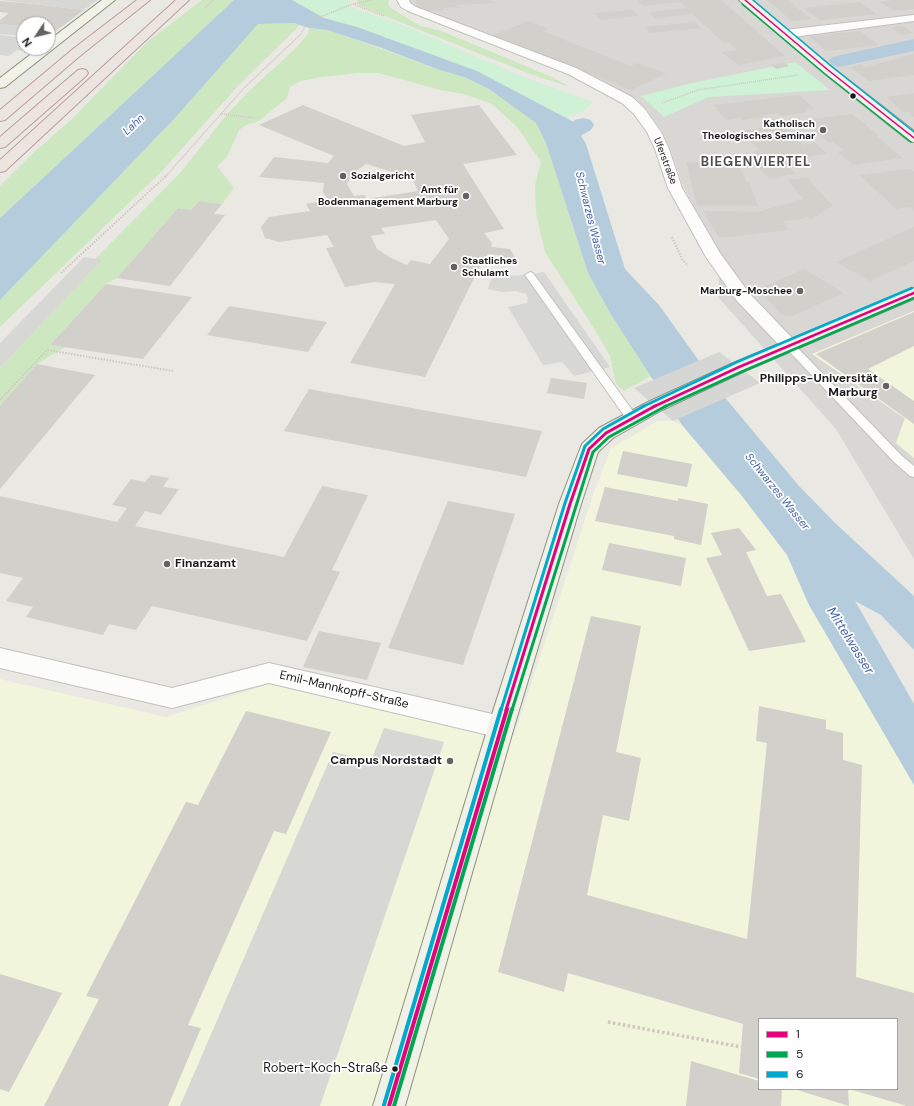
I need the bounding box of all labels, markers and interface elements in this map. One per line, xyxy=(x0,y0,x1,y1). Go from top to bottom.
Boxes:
north arrow xyxy=(16,16,56,56)
text: N xyxy=(19,35,35,50)
unlabelled marker xyxy=(848,91,858,101)
water label: Lahn xyxy=(121,112,147,138)
place label: Katholisch Theologisches Seminar xyxy=(702,118,815,142)
marker: Katholisch Theologisches Seminar xyxy=(818,125,828,135)
street label: Uferstraße xyxy=(651,136,679,186)
district label: BIEGENVIERTEL xyxy=(701,155,811,171)
place label: Sozialgericht xyxy=(351,170,414,182)
water label: Schwarzes Wasser xyxy=(572,170,608,266)
marker: Sozialgericht xyxy=(338,171,348,181)
place label: Amt für Bodenmanagement Marburg xyxy=(318,184,458,208)
marker: Amt für Bodenmanagement Marburg xyxy=(461,191,471,201)
place label: Staatliches Schulamt xyxy=(462,255,517,278)
marker: Staatliches Schulamt xyxy=(449,262,459,272)
place label: Marburg-Moschee xyxy=(700,285,792,297)
marker: Marburg-Moschee xyxy=(795,286,805,296)
place label: Philipps-Universität Marburg xyxy=(760,372,878,400)
marker: Philipps-Universität Marburg xyxy=(881,381,891,391)
water label: Schwarzes Wasser xyxy=(742,451,812,533)
place label: Finanzamt xyxy=(175,557,236,571)
marker: Finanzamt xyxy=(162,559,172,569)
water label: Mittelwasser xyxy=(823,604,877,678)
street label: Emil-Mannkopff-Straße xyxy=(278,668,410,712)
place label: Campus Nordstadt xyxy=(330,754,442,768)
marker: Campus Nordstadt xyxy=(445,756,455,766)
legend xyxy=(758,1018,898,1090)
text: 1 xyxy=(796,1026,800,1042)
text: 5 xyxy=(796,1046,803,1062)
place label: Robert-Koch-Straße xyxy=(263,1061,388,1077)
marker: Robert-Koch-Straße xyxy=(390,1064,400,1074)
text: 6 xyxy=(796,1066,804,1082)

